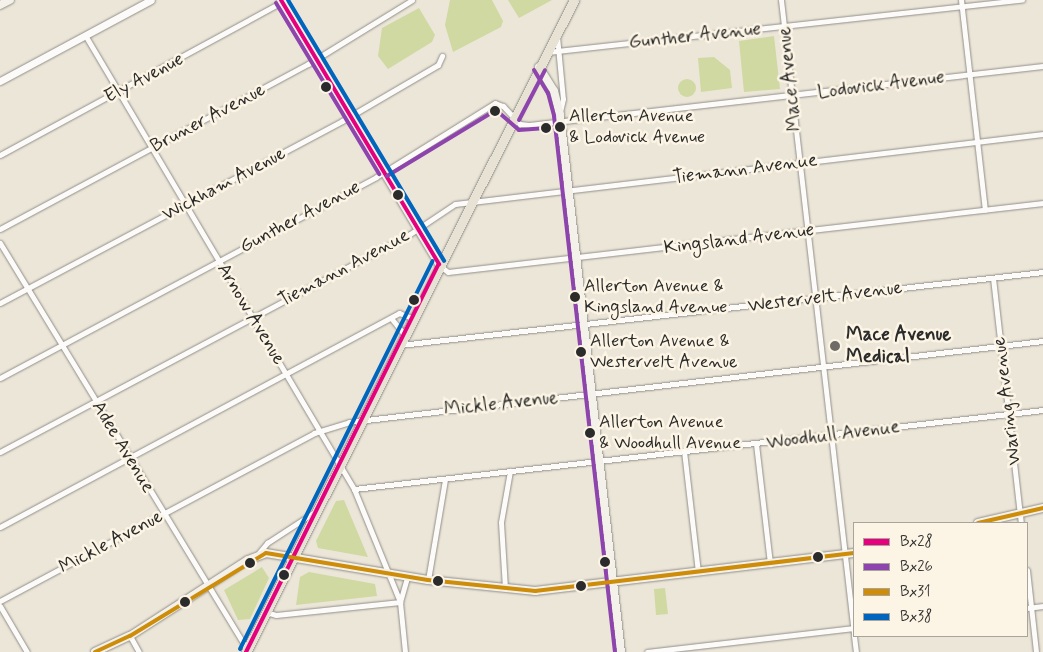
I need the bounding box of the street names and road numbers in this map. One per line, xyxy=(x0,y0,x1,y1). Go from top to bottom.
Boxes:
street label: Gunther Avenue xyxy=(629,18,761,54)
street label: Mace Avenue xyxy=(773,24,807,134)
street label: Ely Avenue xyxy=(99,47,189,109)
street label: Lodovick Avenue xyxy=(814,66,948,104)
street label: Bruner Avenue xyxy=(147,79,269,157)
street label: Wickham Avenue xyxy=(156,141,292,227)
street label: Tiemann Avenue xyxy=(674,149,816,189)
street label: Gunther Avenue xyxy=(237,176,363,258)
street label: Kingsland Avenue xyxy=(664,219,814,259)
street label: Tiemann Avenue xyxy=(277,225,411,311)
street label: Arnow Avenue xyxy=(211,258,291,370)
street label: Westervelt Avenue xyxy=(747,276,903,318)
street label: Waring Avenue xyxy=(988,337,1026,465)
street label: Mickle Avenue xyxy=(441,387,561,421)
street label: Adee Avenue xyxy=(87,397,159,497)
street label: Woodhull Avenue xyxy=(765,415,901,455)
street label: Mickle Avenue xyxy=(54,504,168,580)

